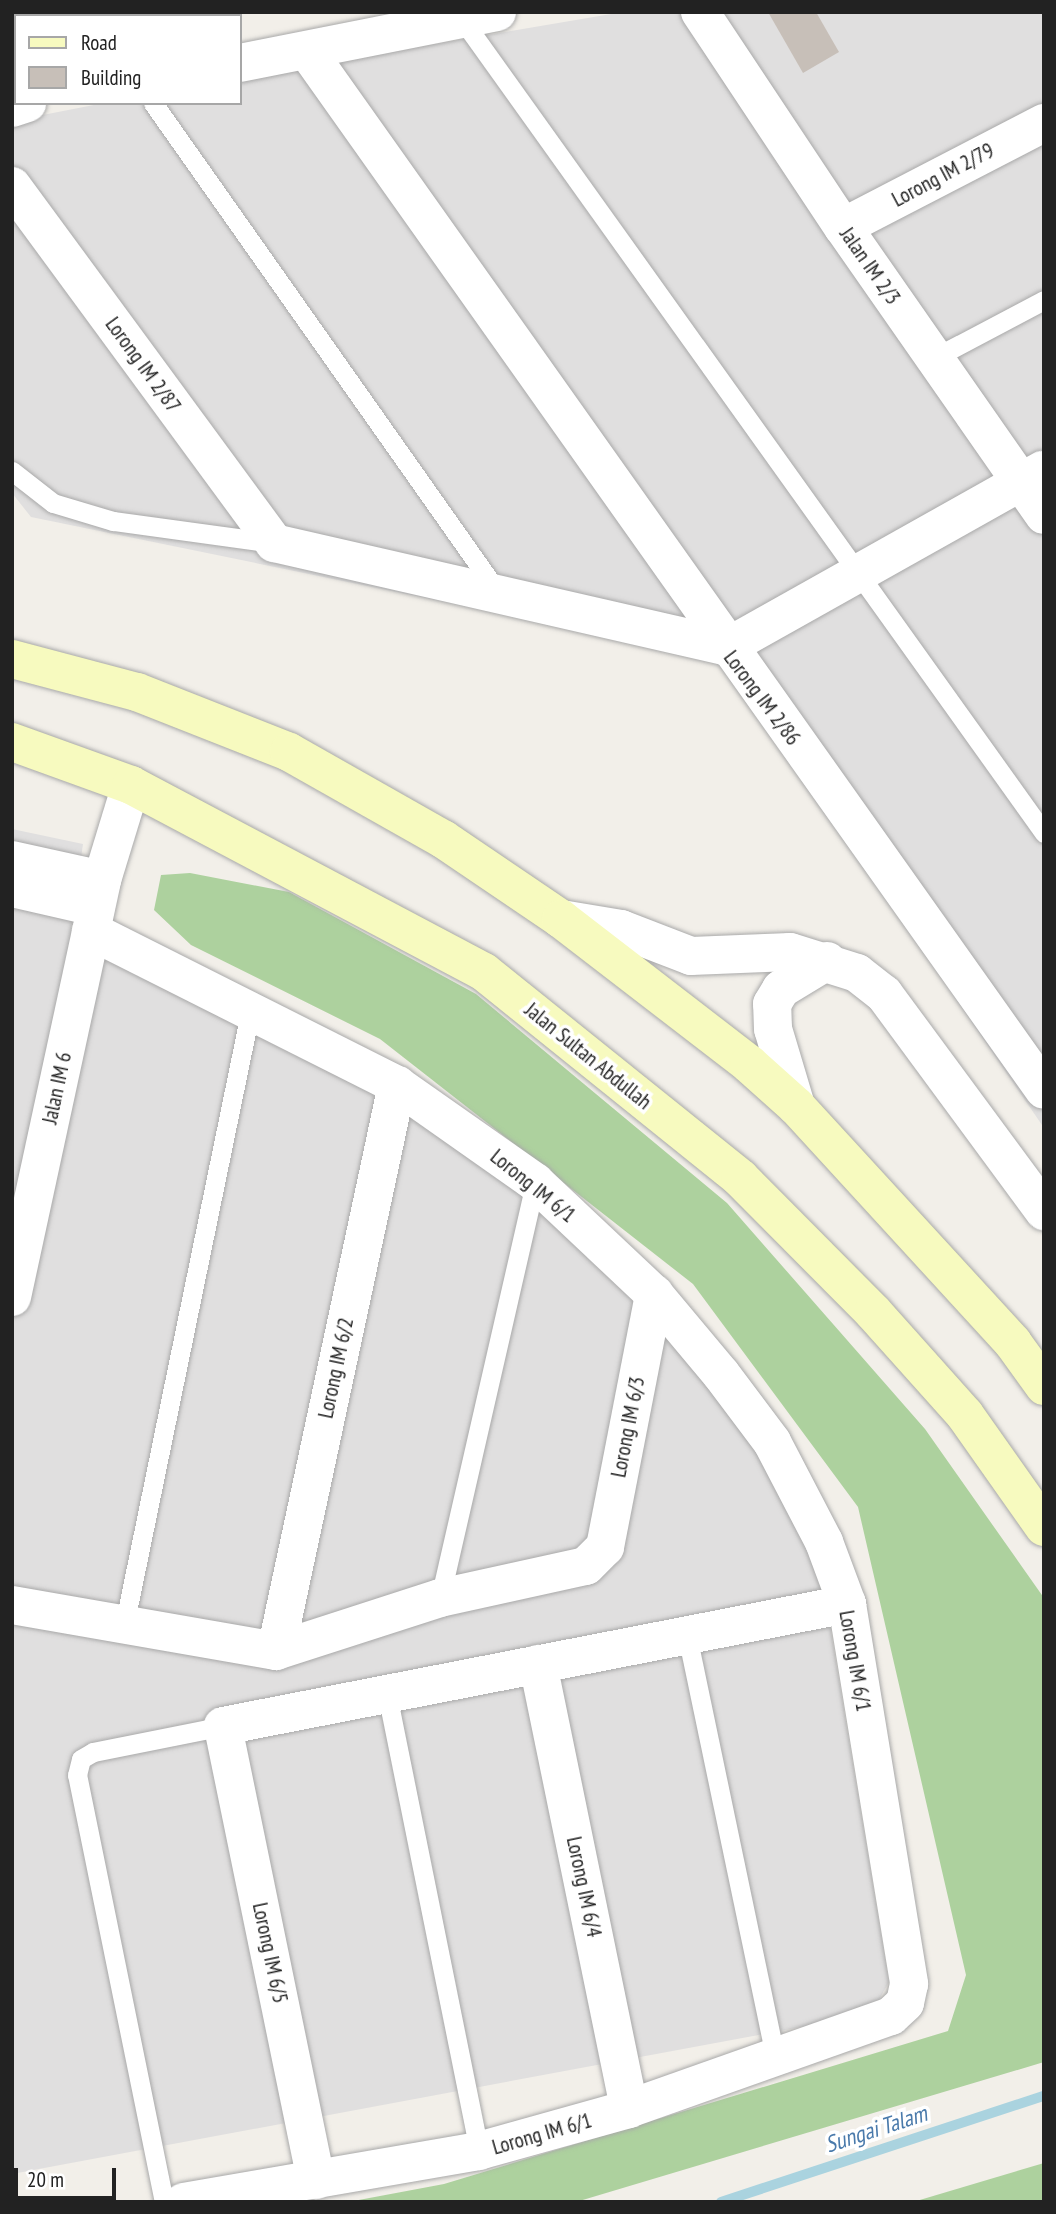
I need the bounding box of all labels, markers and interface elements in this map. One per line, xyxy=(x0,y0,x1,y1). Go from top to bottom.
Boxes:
legend xyxy=(14,14,242,105)
text: Road xyxy=(81,29,117,56)
text: Building xyxy=(81,64,141,91)
street label: Lorong IM 2/79 xyxy=(888,138,998,212)
street label: Jalan IM 2/3 xyxy=(834,223,906,309)
street label: Lorong IM 2/87 xyxy=(100,312,186,418)
street label: Lorong IM 2/86 xyxy=(718,646,806,750)
street label: Jalan Sultan Abdullah xyxy=(519,997,657,1115)
street label: Jalan IM 6 xyxy=(37,1050,77,1126)
street label: Lorong IM 6/1 xyxy=(485,1144,581,1228)
street label: Lorong IM 6/2 xyxy=(313,1315,359,1421)
street label: Lorong IM 6/3 xyxy=(606,1374,650,1480)
street label: Lorong IM 6/1 xyxy=(834,1608,876,1714)
street label: Lorong IM 6/4 xyxy=(561,1834,607,1940)
street label: Lorong IM 6/5 xyxy=(247,1900,293,2006)
water label: Sungai Talam xyxy=(821,2100,931,2158)
street label: Lorong IM 6/1 xyxy=(489,2108,595,2160)
scale bar xyxy=(18,2154,119,2198)
text: 20 m xyxy=(27,2166,64,2193)

